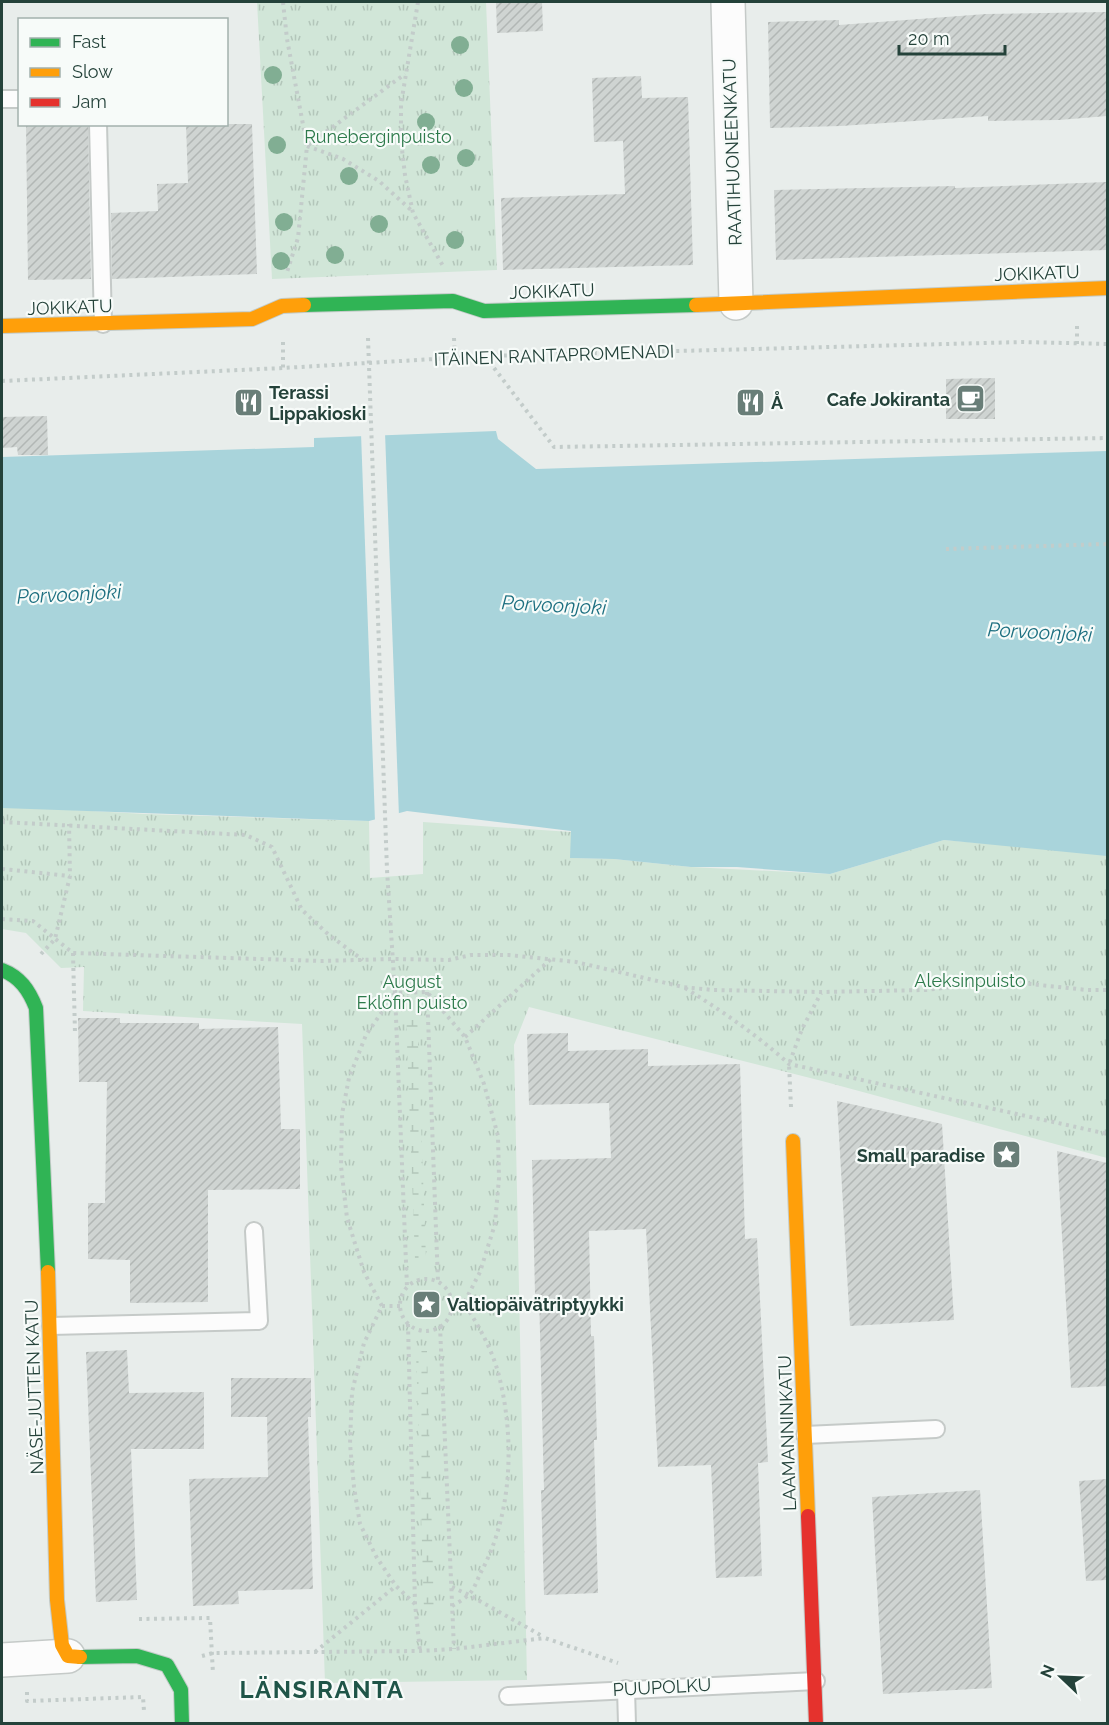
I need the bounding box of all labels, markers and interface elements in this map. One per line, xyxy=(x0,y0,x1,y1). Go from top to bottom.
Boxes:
legend xyxy=(18,18,228,126)
scale bar xyxy=(899,18,1006,56)
text: 20 m xyxy=(908,28,950,49)
text: Fast xyxy=(72,31,106,52)
street label: RAATIHUONEENKATU xyxy=(718,58,746,246)
text: Slow xyxy=(72,61,113,82)
text: Jam xyxy=(72,91,107,112)
park label: Runeberginpuisto xyxy=(304,126,452,147)
street label: JOKIKATU xyxy=(994,261,1080,285)
street label: JOKIKATU xyxy=(509,279,595,303)
street label: JOKIKATU xyxy=(27,295,113,319)
street label: ITÄINEN RANTAPROMENADI xyxy=(433,340,675,370)
place label: Terassi Lippakioski xyxy=(269,382,366,424)
cafe icon: Cafe Jokiranta xyxy=(955,383,987,415)
restaurant icon: Terassi Lippakioski xyxy=(232,386,264,418)
restaurant icon: Å xyxy=(734,386,766,418)
place label: Cafe Jokiranta xyxy=(827,389,950,410)
place label: Å xyxy=(771,391,784,413)
water label: Porvoonjoki xyxy=(16,579,123,609)
water label: Porvoonjoki xyxy=(501,590,608,620)
water label: Porvoonjoki xyxy=(987,617,1094,647)
park label: Aleksinpuisto xyxy=(914,970,1026,991)
park label: August Eklöfin puisto xyxy=(356,971,468,1013)
place icon: Small paradise xyxy=(990,1139,1022,1171)
place label: Small paradise xyxy=(857,1145,985,1166)
place icon: Valtiopäivätriptyykki xyxy=(410,1288,442,1320)
place label: Valtiopäivätriptyykki xyxy=(447,1294,624,1315)
street label: NÄSE-JUTTEN KATU xyxy=(20,1299,48,1475)
street label: LAAMANNINKATU xyxy=(774,1355,800,1511)
north arrow xyxy=(1031,1647,1091,1707)
text: N xyxy=(1037,1662,1059,1681)
street label: PUUPOLKU xyxy=(612,1674,712,1700)
district label: LÄNSIRANTA xyxy=(240,1675,404,1704)

